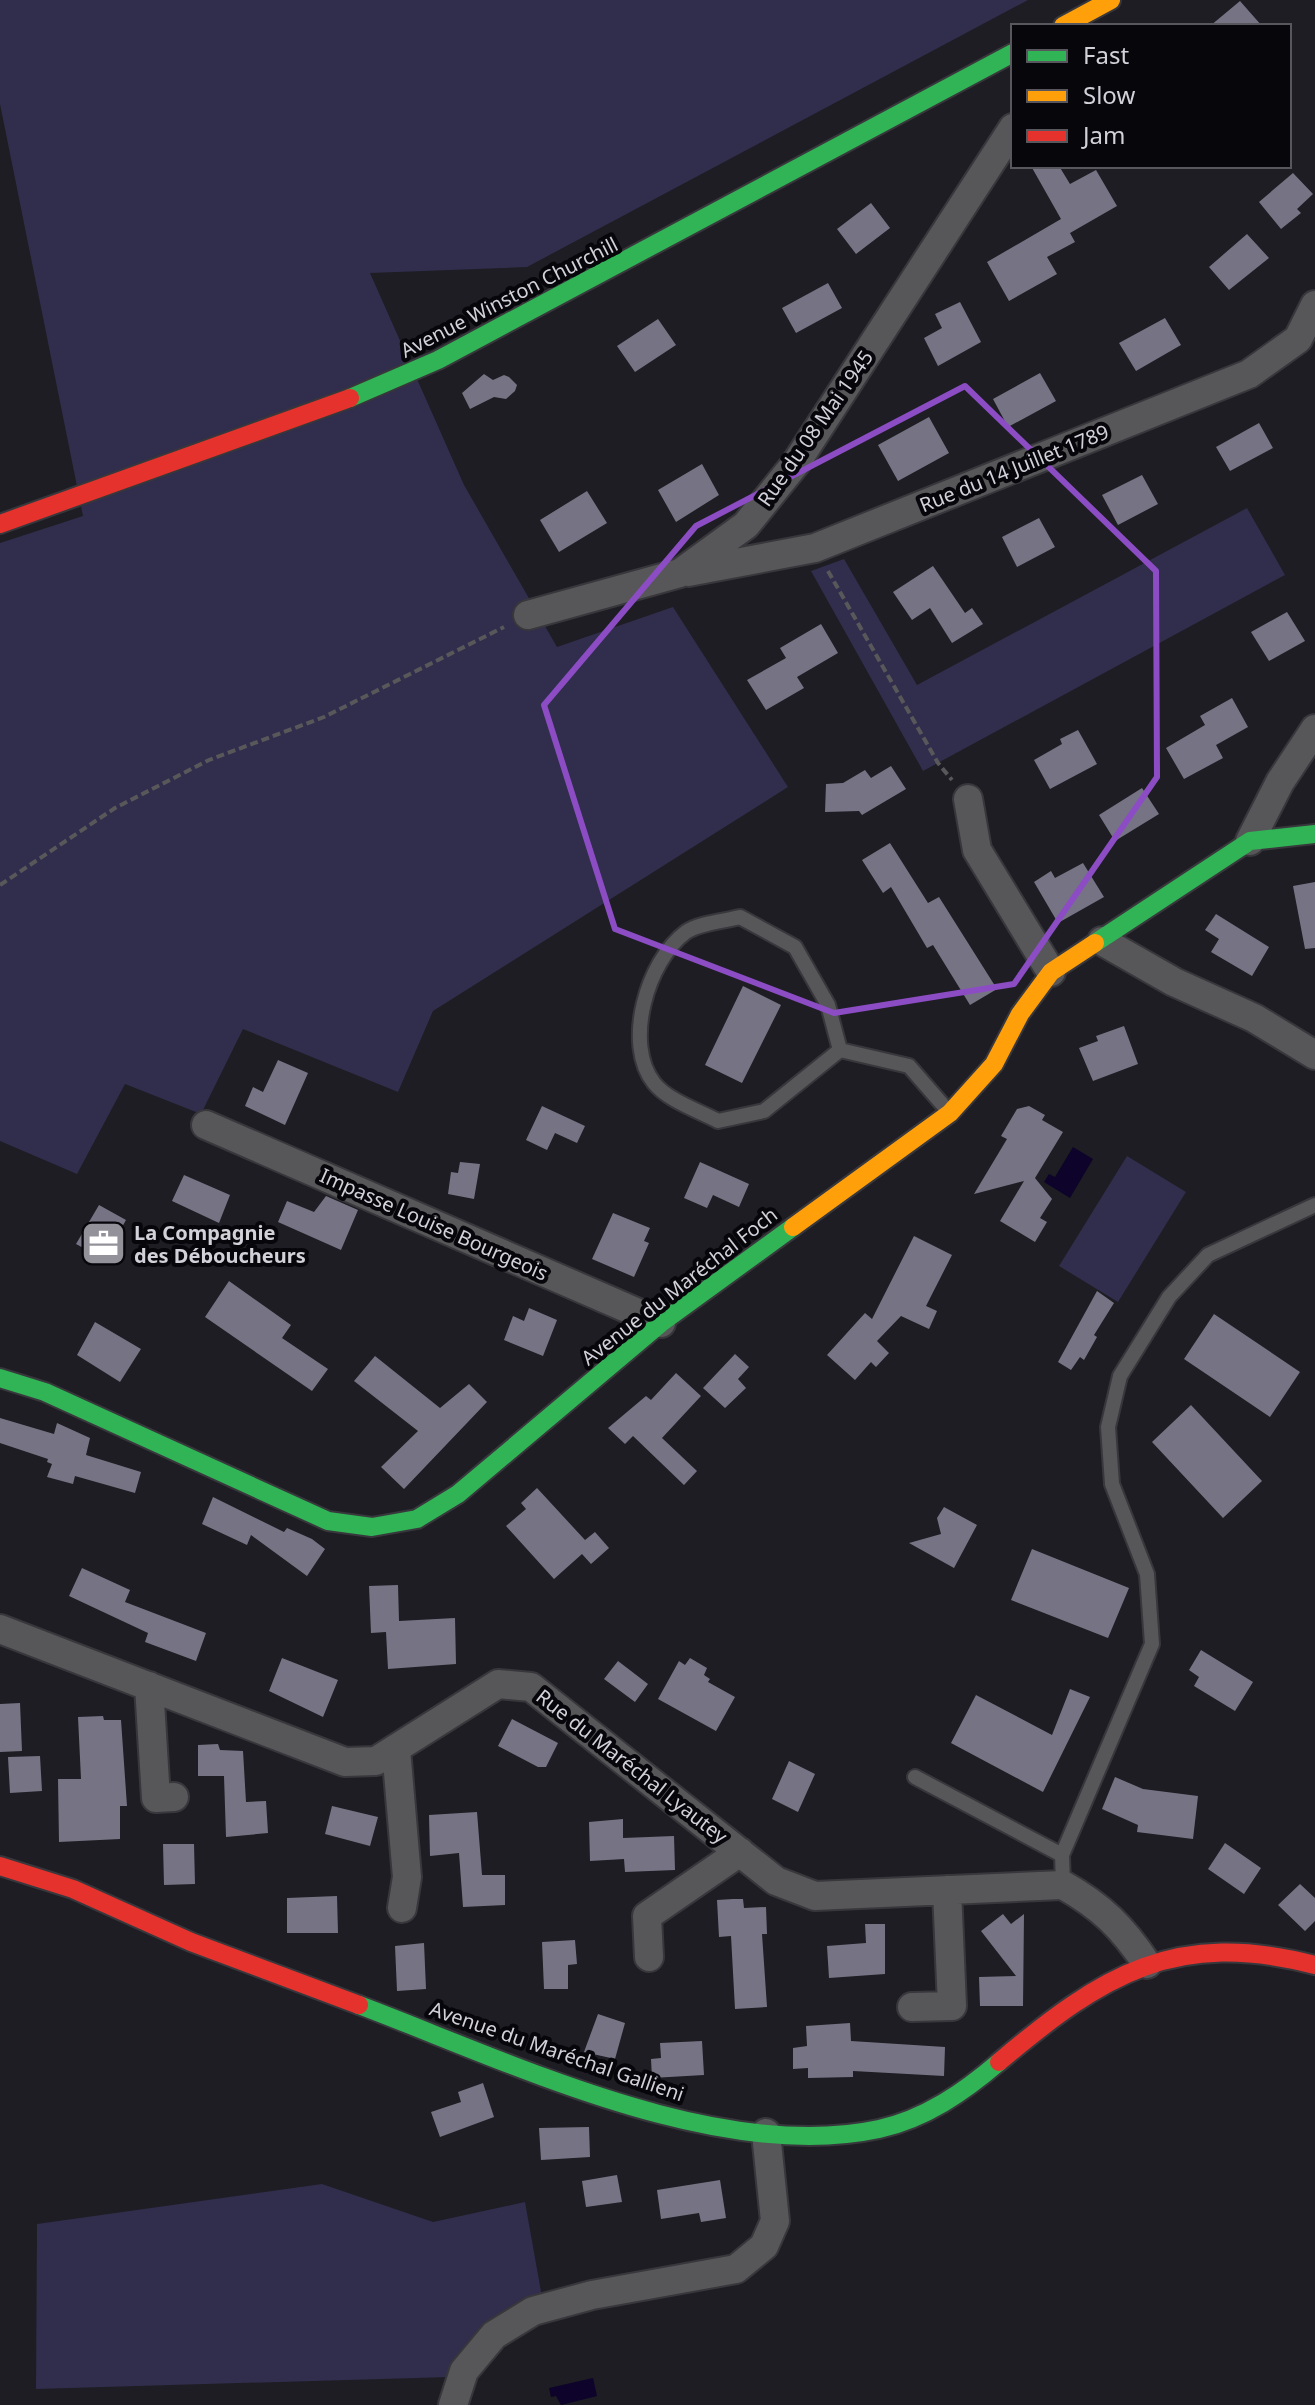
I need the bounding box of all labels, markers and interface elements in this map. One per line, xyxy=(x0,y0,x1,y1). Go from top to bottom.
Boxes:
legend xyxy=(1011,24,1291,168)
text: Fast xyxy=(1083,38,1129,71)
text: Slow xyxy=(1083,78,1135,111)
text: Jam xyxy=(1081,118,1125,151)
street label: Avenue Winston Churchill xyxy=(396,230,622,364)
street label: Rue du 08 Mai 1945 xyxy=(751,345,879,511)
street label: Rue du 14 Juillet 1789 xyxy=(915,418,1113,518)
street label: Impasse Louise Bourgeois xyxy=(316,1161,552,1287)
street label: Avenue du Maréchal Foch xyxy=(575,1201,783,1371)
place label: La Compagnie des Déboucheurs xyxy=(134,1219,306,1269)
office icon: La Compagnie des Déboucheurs xyxy=(79,1220,127,1268)
street label: Rue du Maréchal Lyautey xyxy=(531,1683,734,1850)
street label: Avenue du Maréchal Gallieni xyxy=(426,1995,688,2107)

